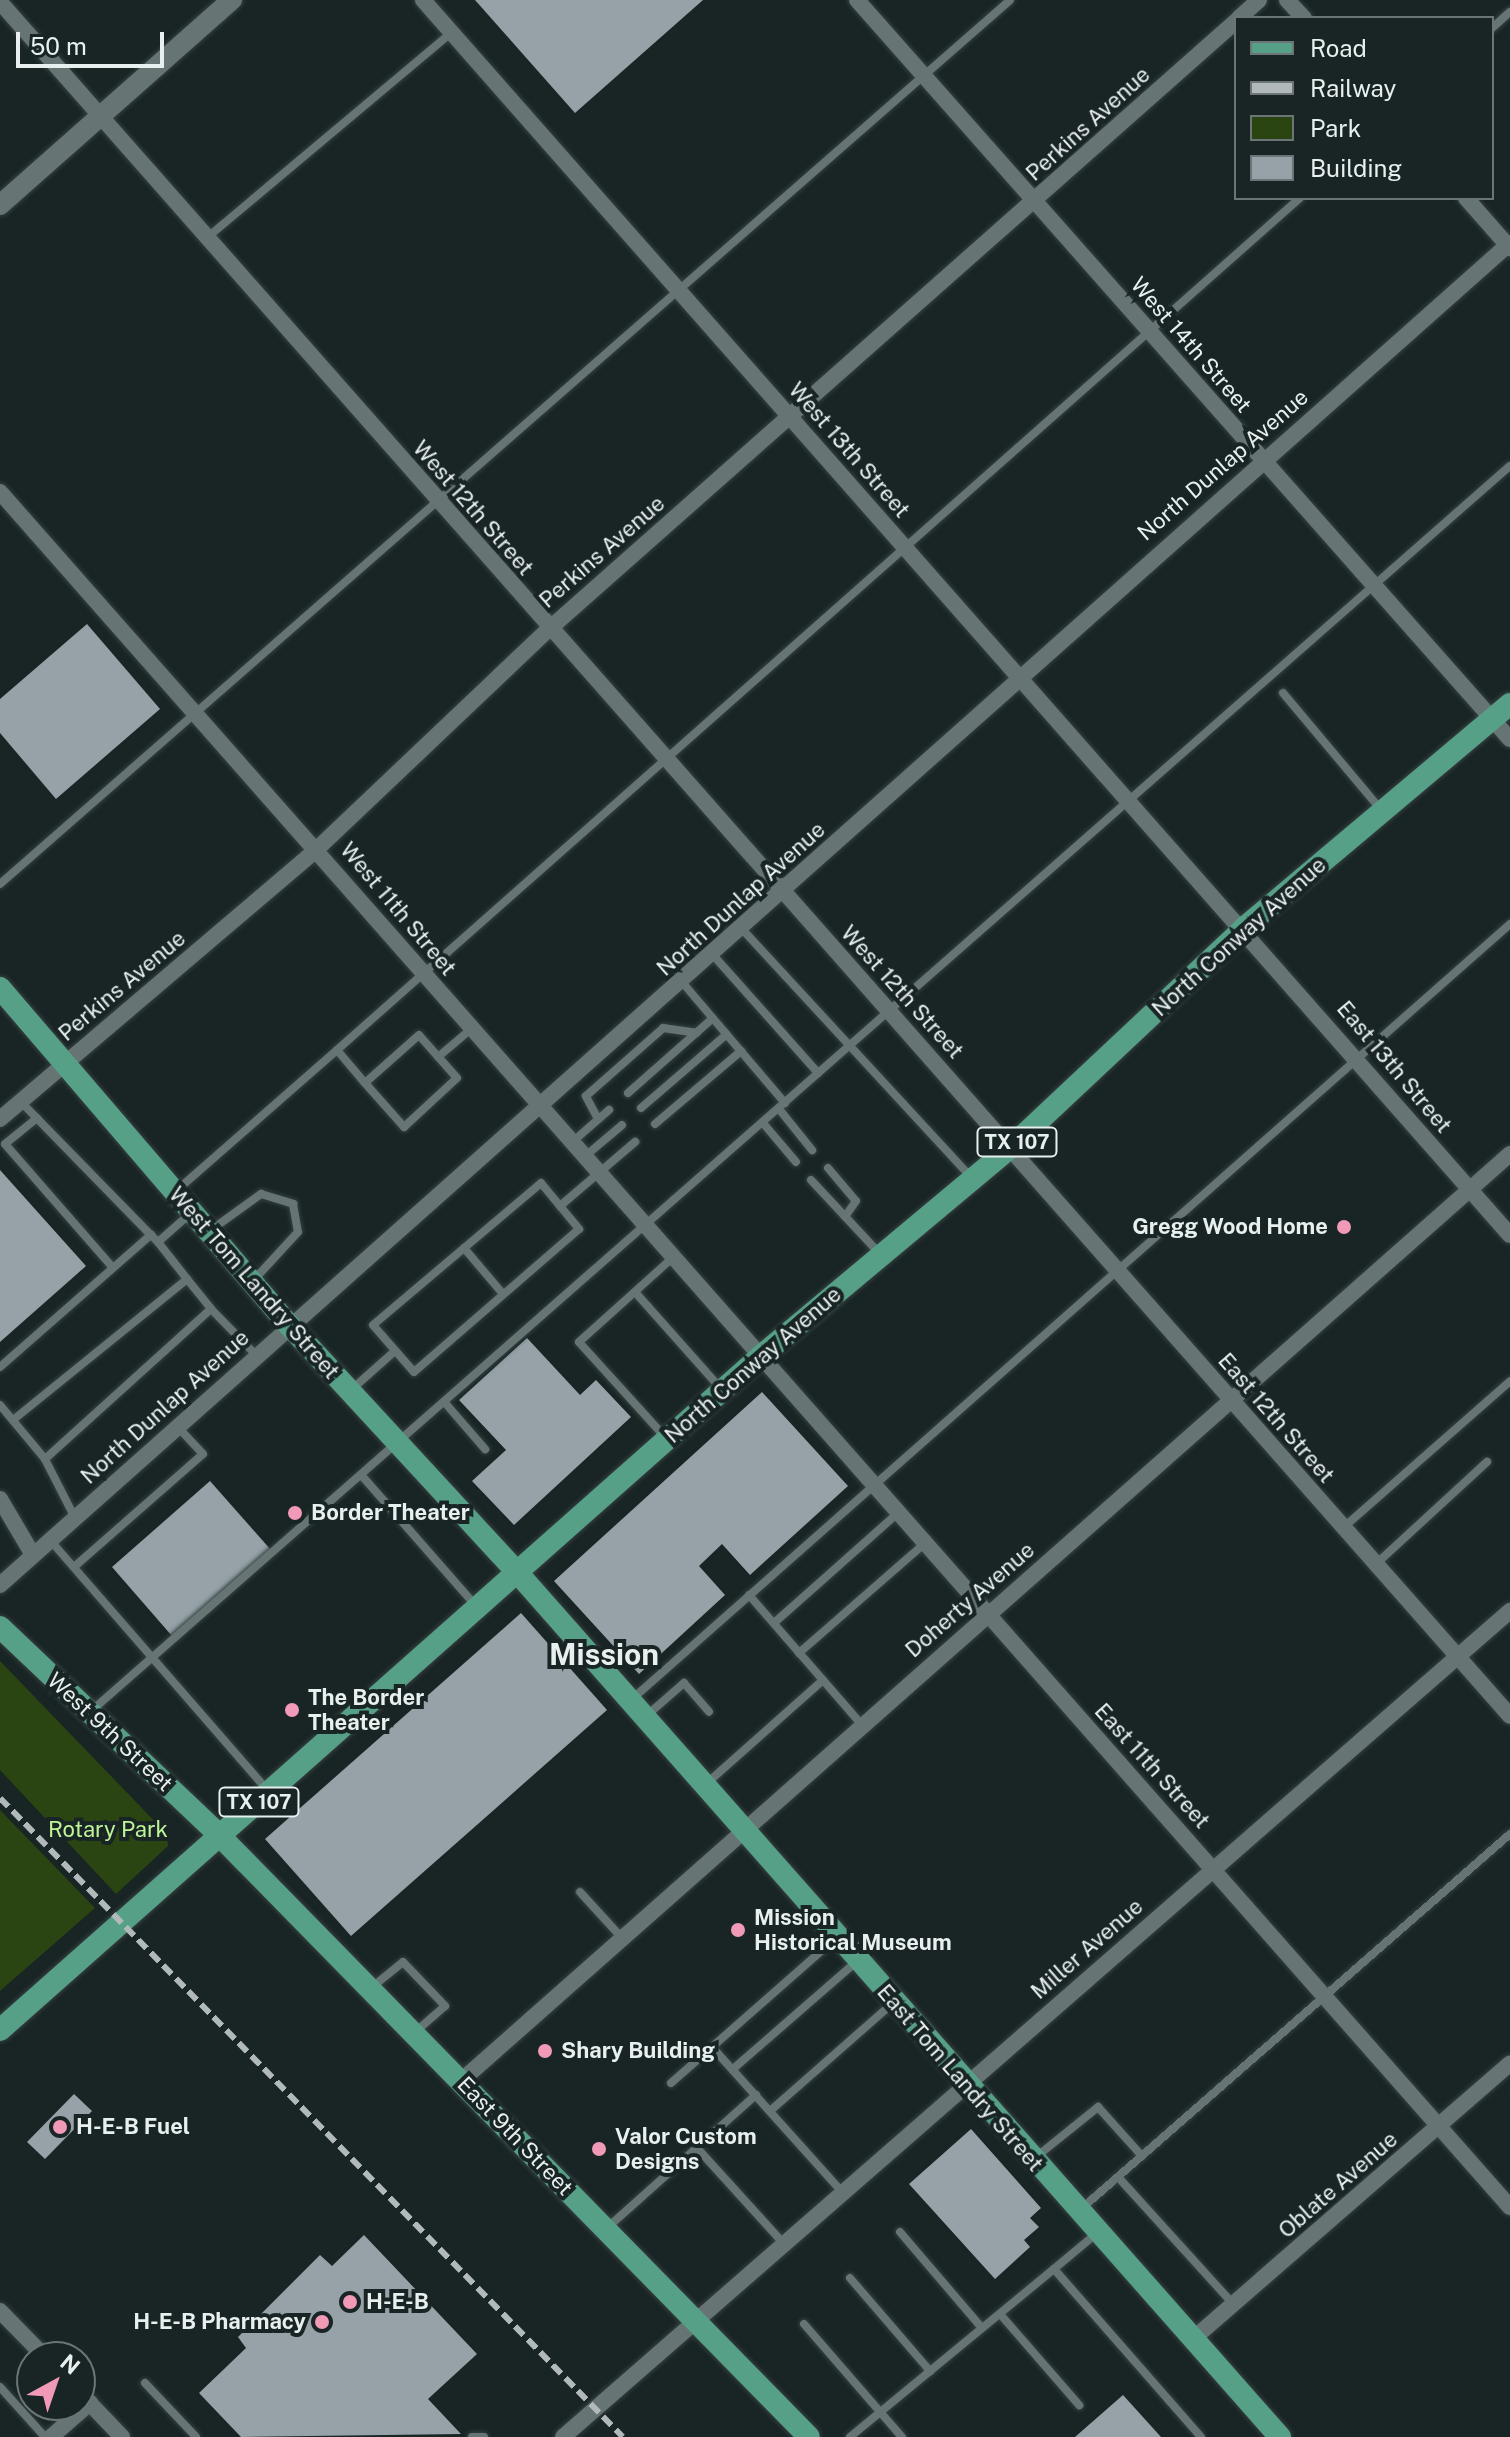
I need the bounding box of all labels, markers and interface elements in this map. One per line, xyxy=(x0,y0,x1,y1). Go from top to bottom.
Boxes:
scale bar xyxy=(20,16,168,66)
legend xyxy=(1234,16,1494,200)
text: 50 m xyxy=(30,32,87,60)
text: Road xyxy=(1310,34,1367,62)
street label: Perkins Avenue xyxy=(1021,62,1155,186)
text: Railway xyxy=(1310,74,1396,102)
text: Park xyxy=(1310,114,1361,142)
text: Building xyxy=(1310,154,1402,182)
street label: West 14th Street xyxy=(1125,272,1257,418)
street label: West 13th Street xyxy=(783,377,915,523)
street label: North Dunlap Avenue xyxy=(1132,384,1314,546)
street label: West 12th Street xyxy=(407,435,539,581)
street label: Perkins Avenue xyxy=(534,490,670,614)
street label: North Dunlap Avenue xyxy=(651,816,831,982)
street label: West 11th Street xyxy=(335,837,461,981)
street label: North Conway Avenue xyxy=(1147,852,1331,1022)
street label: West 12th Street xyxy=(835,920,969,1064)
street label: Perkins Avenue xyxy=(53,925,191,1047)
street label: East 13th Street xyxy=(1331,996,1457,1138)
road number: TX 107 xyxy=(975,1126,1059,1158)
street label: West Tom Landry Street xyxy=(163,1181,345,1385)
place label: Gregg Wood Home xyxy=(1132,1214,1328,1240)
marker: Gregg Wood Home xyxy=(1335,1218,1353,1236)
street label: North Conway Avenue xyxy=(659,1281,847,1449)
street label: North Dunlap Avenue xyxy=(75,1324,255,1490)
street label: East 12th Street xyxy=(1212,1348,1340,1488)
place label: Border Theater xyxy=(311,1500,470,1526)
marker: Border Theater xyxy=(286,1504,304,1522)
street label: Doherty Avenue xyxy=(900,1537,1040,1663)
district label: Mission xyxy=(549,1636,659,1672)
street label: West 9th Street xyxy=(42,1667,178,1797)
place label: The Border Theater xyxy=(308,1684,424,1736)
street label: East 11th Street xyxy=(1089,1698,1215,1834)
marker: The Border Theater xyxy=(283,1701,301,1719)
road number: TX 107 xyxy=(217,1786,301,1818)
park label: Rotary Park xyxy=(48,1817,168,1843)
street label: Miller Avenue xyxy=(1026,1893,1148,2005)
place label: Mission Historical Museum xyxy=(754,1904,952,1956)
marker: Mission Historical Museum xyxy=(729,1921,747,1939)
street label: East Tom Landry Street xyxy=(871,1979,1049,2177)
place label: Shary Building xyxy=(561,2038,715,2064)
marker: Shary Building xyxy=(536,2042,554,2060)
street label: East 9th Street xyxy=(452,2071,578,2201)
place label: H-E-B Fuel xyxy=(76,2114,190,2140)
marker: H-E-B Fuel xyxy=(51,2118,69,2136)
place label: Valor Custom Designs xyxy=(615,2123,757,2174)
street label: Oblate Avenue xyxy=(1273,2126,1403,2244)
marker: Valor Custom Designs xyxy=(590,2140,608,2158)
place label: H-E-B xyxy=(366,2289,429,2315)
marker: H-E-B xyxy=(341,2293,359,2311)
place label: H-E-B Pharmacy xyxy=(133,2309,306,2335)
marker: H-E-B Pharmacy xyxy=(313,2313,331,2331)
north arrow xyxy=(16,2341,96,2421)
text: N xyxy=(55,2349,85,2380)

